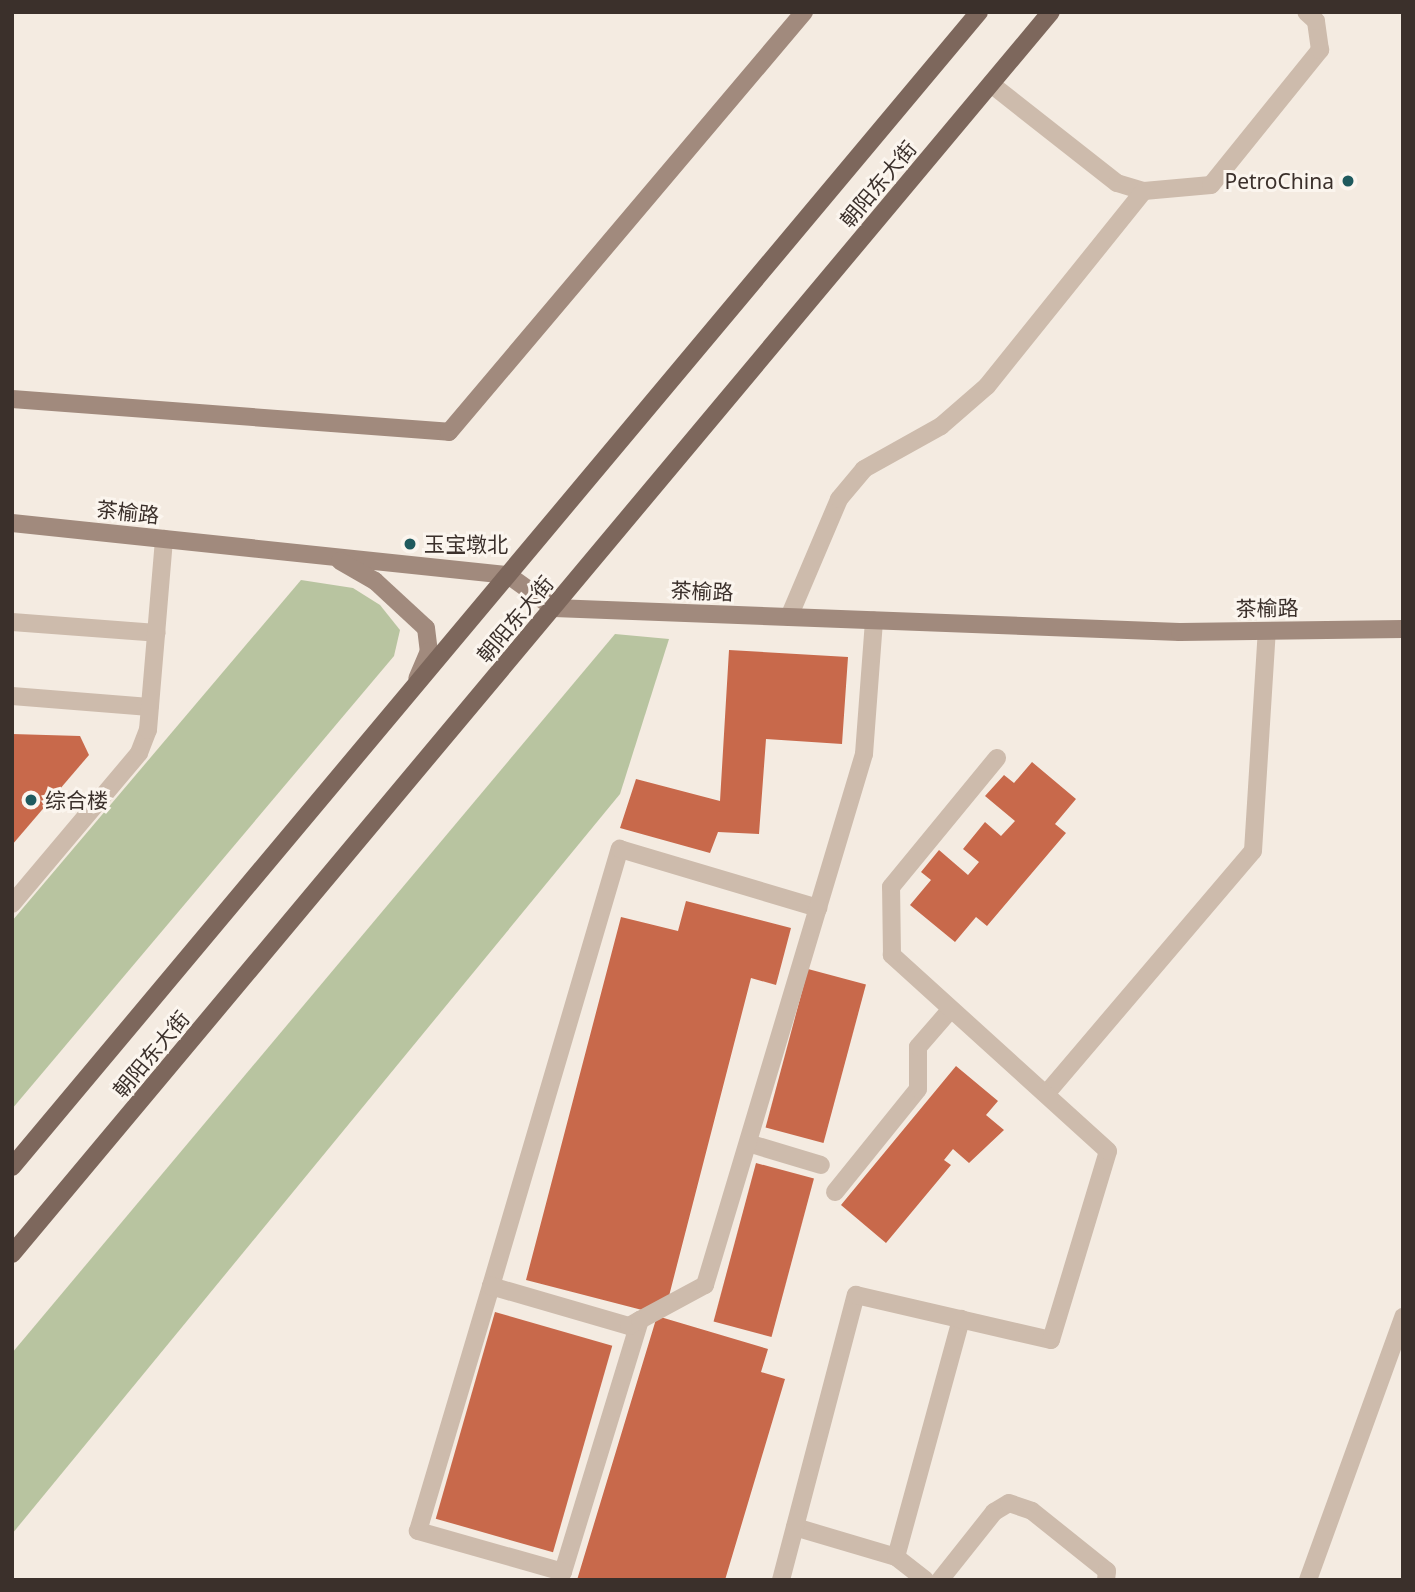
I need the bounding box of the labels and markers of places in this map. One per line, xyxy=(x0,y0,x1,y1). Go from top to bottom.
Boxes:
place label: PetroChina xyxy=(1224,168,1334,194)
marker: PetroChina xyxy=(1340,173,1356,189)
place label: 玉宝墩北 xyxy=(424,531,508,557)
marker: 玉宝墩北 xyxy=(402,536,418,552)
place label: 综合楼 xyxy=(45,787,108,813)
marker: 综合楼 xyxy=(23,792,39,808)

